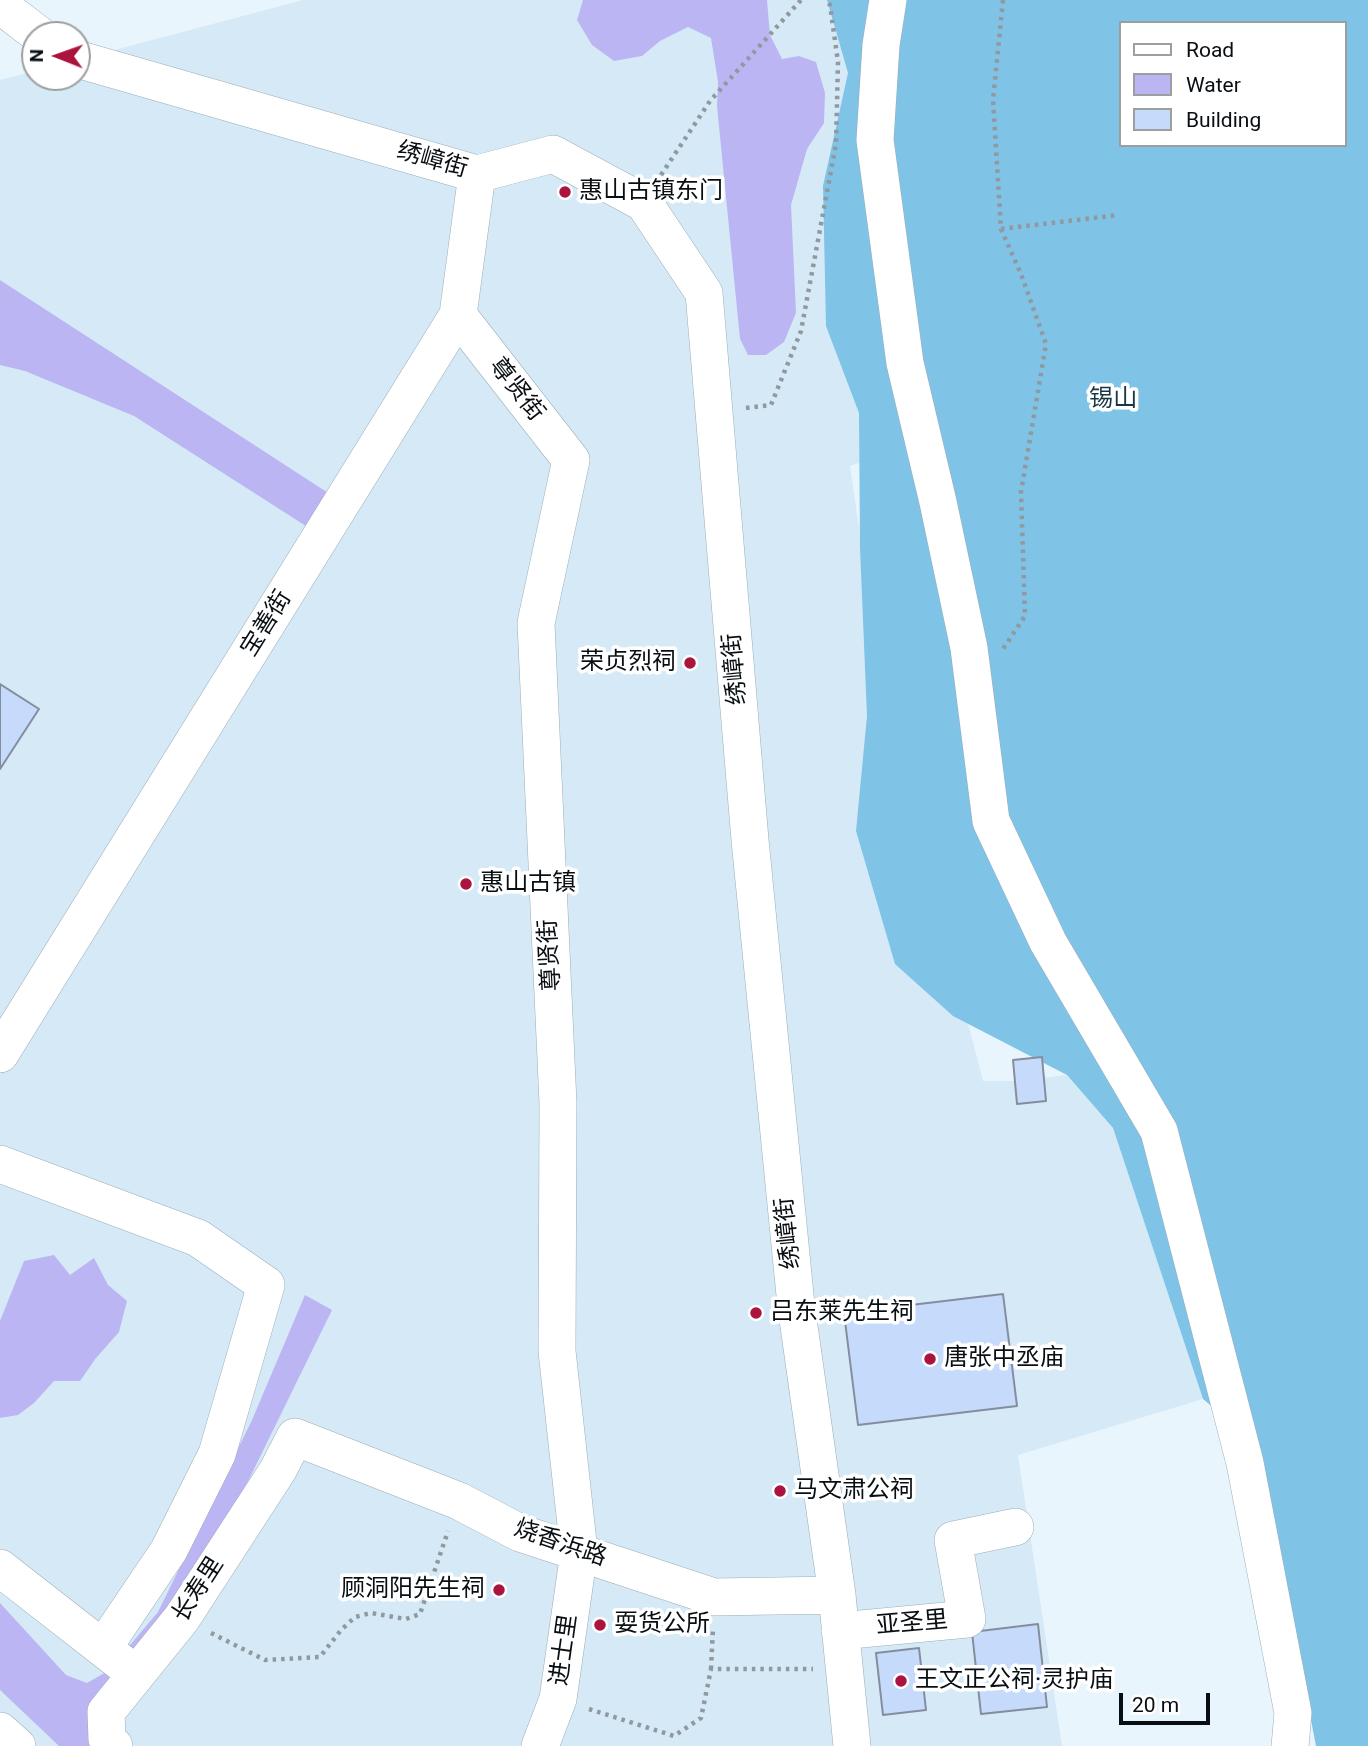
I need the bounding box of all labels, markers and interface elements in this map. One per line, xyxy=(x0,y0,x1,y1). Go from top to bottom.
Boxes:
north arrow xyxy=(21,21,91,91)
legend xyxy=(1120,21,1347,147)
text: Road xyxy=(1186,38,1234,62)
text: N xyxy=(25,49,48,63)
text: Water xyxy=(1186,73,1241,97)
text: Building xyxy=(1186,108,1261,132)
street label: 绣嶂街 xyxy=(393,137,471,185)
place label: 惠山古镇东门 xyxy=(579,178,723,206)
marker: 惠山古镇东门 xyxy=(557,184,573,200)
street label: 尊贤街 xyxy=(482,353,550,427)
park label: 锡山 xyxy=(1089,386,1137,414)
street label: 宝善街 xyxy=(236,586,298,662)
street label: 绣嶂街 xyxy=(719,632,753,706)
place label: 荣贞烈祠 xyxy=(580,649,676,677)
marker: 荣贞烈祠 xyxy=(682,655,698,671)
place label: 惠山古镇 xyxy=(480,870,576,898)
marker: 惠山古镇 xyxy=(458,876,474,892)
street label: 尊贤街 xyxy=(535,918,567,992)
street label: 绣嶂街 xyxy=(771,1196,807,1270)
place label: 吕东莱先生祠 xyxy=(770,1299,914,1327)
marker: 吕东莱先生祠 xyxy=(748,1305,764,1321)
place label: 唐张中丞庙 xyxy=(944,1345,1064,1373)
marker: 唐张中丞庙 xyxy=(922,1351,938,1367)
place label: 马文肃公祠 xyxy=(794,1477,914,1505)
marker: 马文肃公祠 xyxy=(772,1483,788,1499)
street label: 烧香浜路 xyxy=(510,1515,610,1573)
street label: 长寿里 xyxy=(167,1552,231,1628)
place label: 顾洞阳先生祠 xyxy=(341,1576,485,1604)
marker: 顾洞阳先生祠 xyxy=(491,1582,507,1598)
street label: 亚圣里 xyxy=(875,1607,949,1641)
place label: 耍货公所 xyxy=(614,1611,710,1639)
street label: 进士里 xyxy=(546,1612,584,1688)
marker: 耍货公所 xyxy=(592,1617,608,1633)
place label: 王文正公祠·灵护庙 xyxy=(915,1667,1113,1695)
marker: 王文正公祠·灵护庙 xyxy=(893,1673,909,1689)
scale bar xyxy=(1123,1680,1214,1724)
text: 20 m xyxy=(1132,1693,1179,1717)

